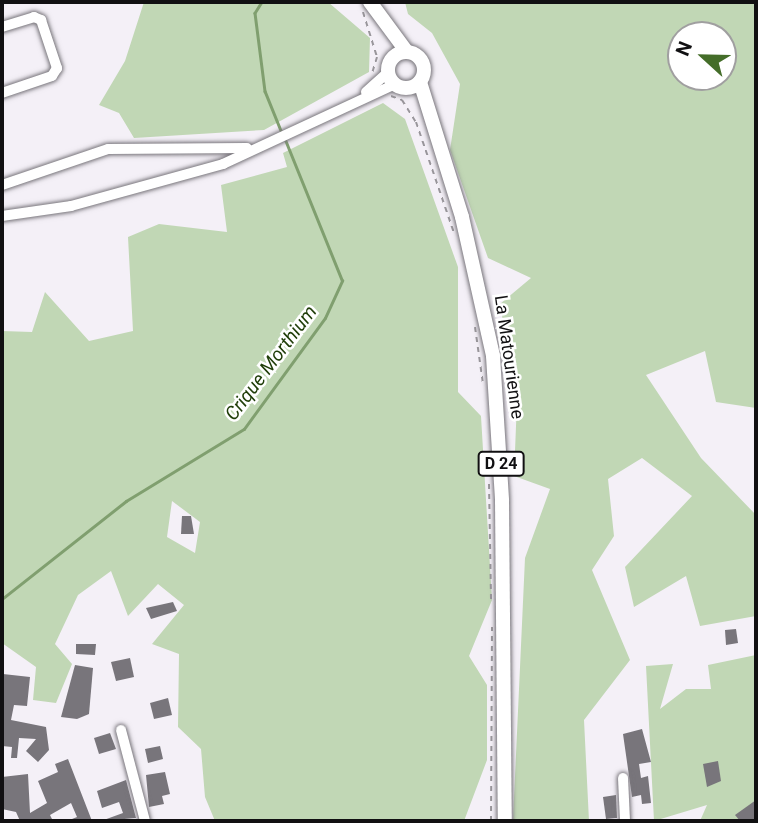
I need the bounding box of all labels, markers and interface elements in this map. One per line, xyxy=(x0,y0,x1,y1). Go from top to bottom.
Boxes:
north arrow xyxy=(667,21,737,91)
text: N xyxy=(671,38,697,59)
street label: La Matourienne xyxy=(490,294,528,420)
water label: Crique Morthium xyxy=(220,301,322,425)
road number: D 24 xyxy=(476,452,526,477)

